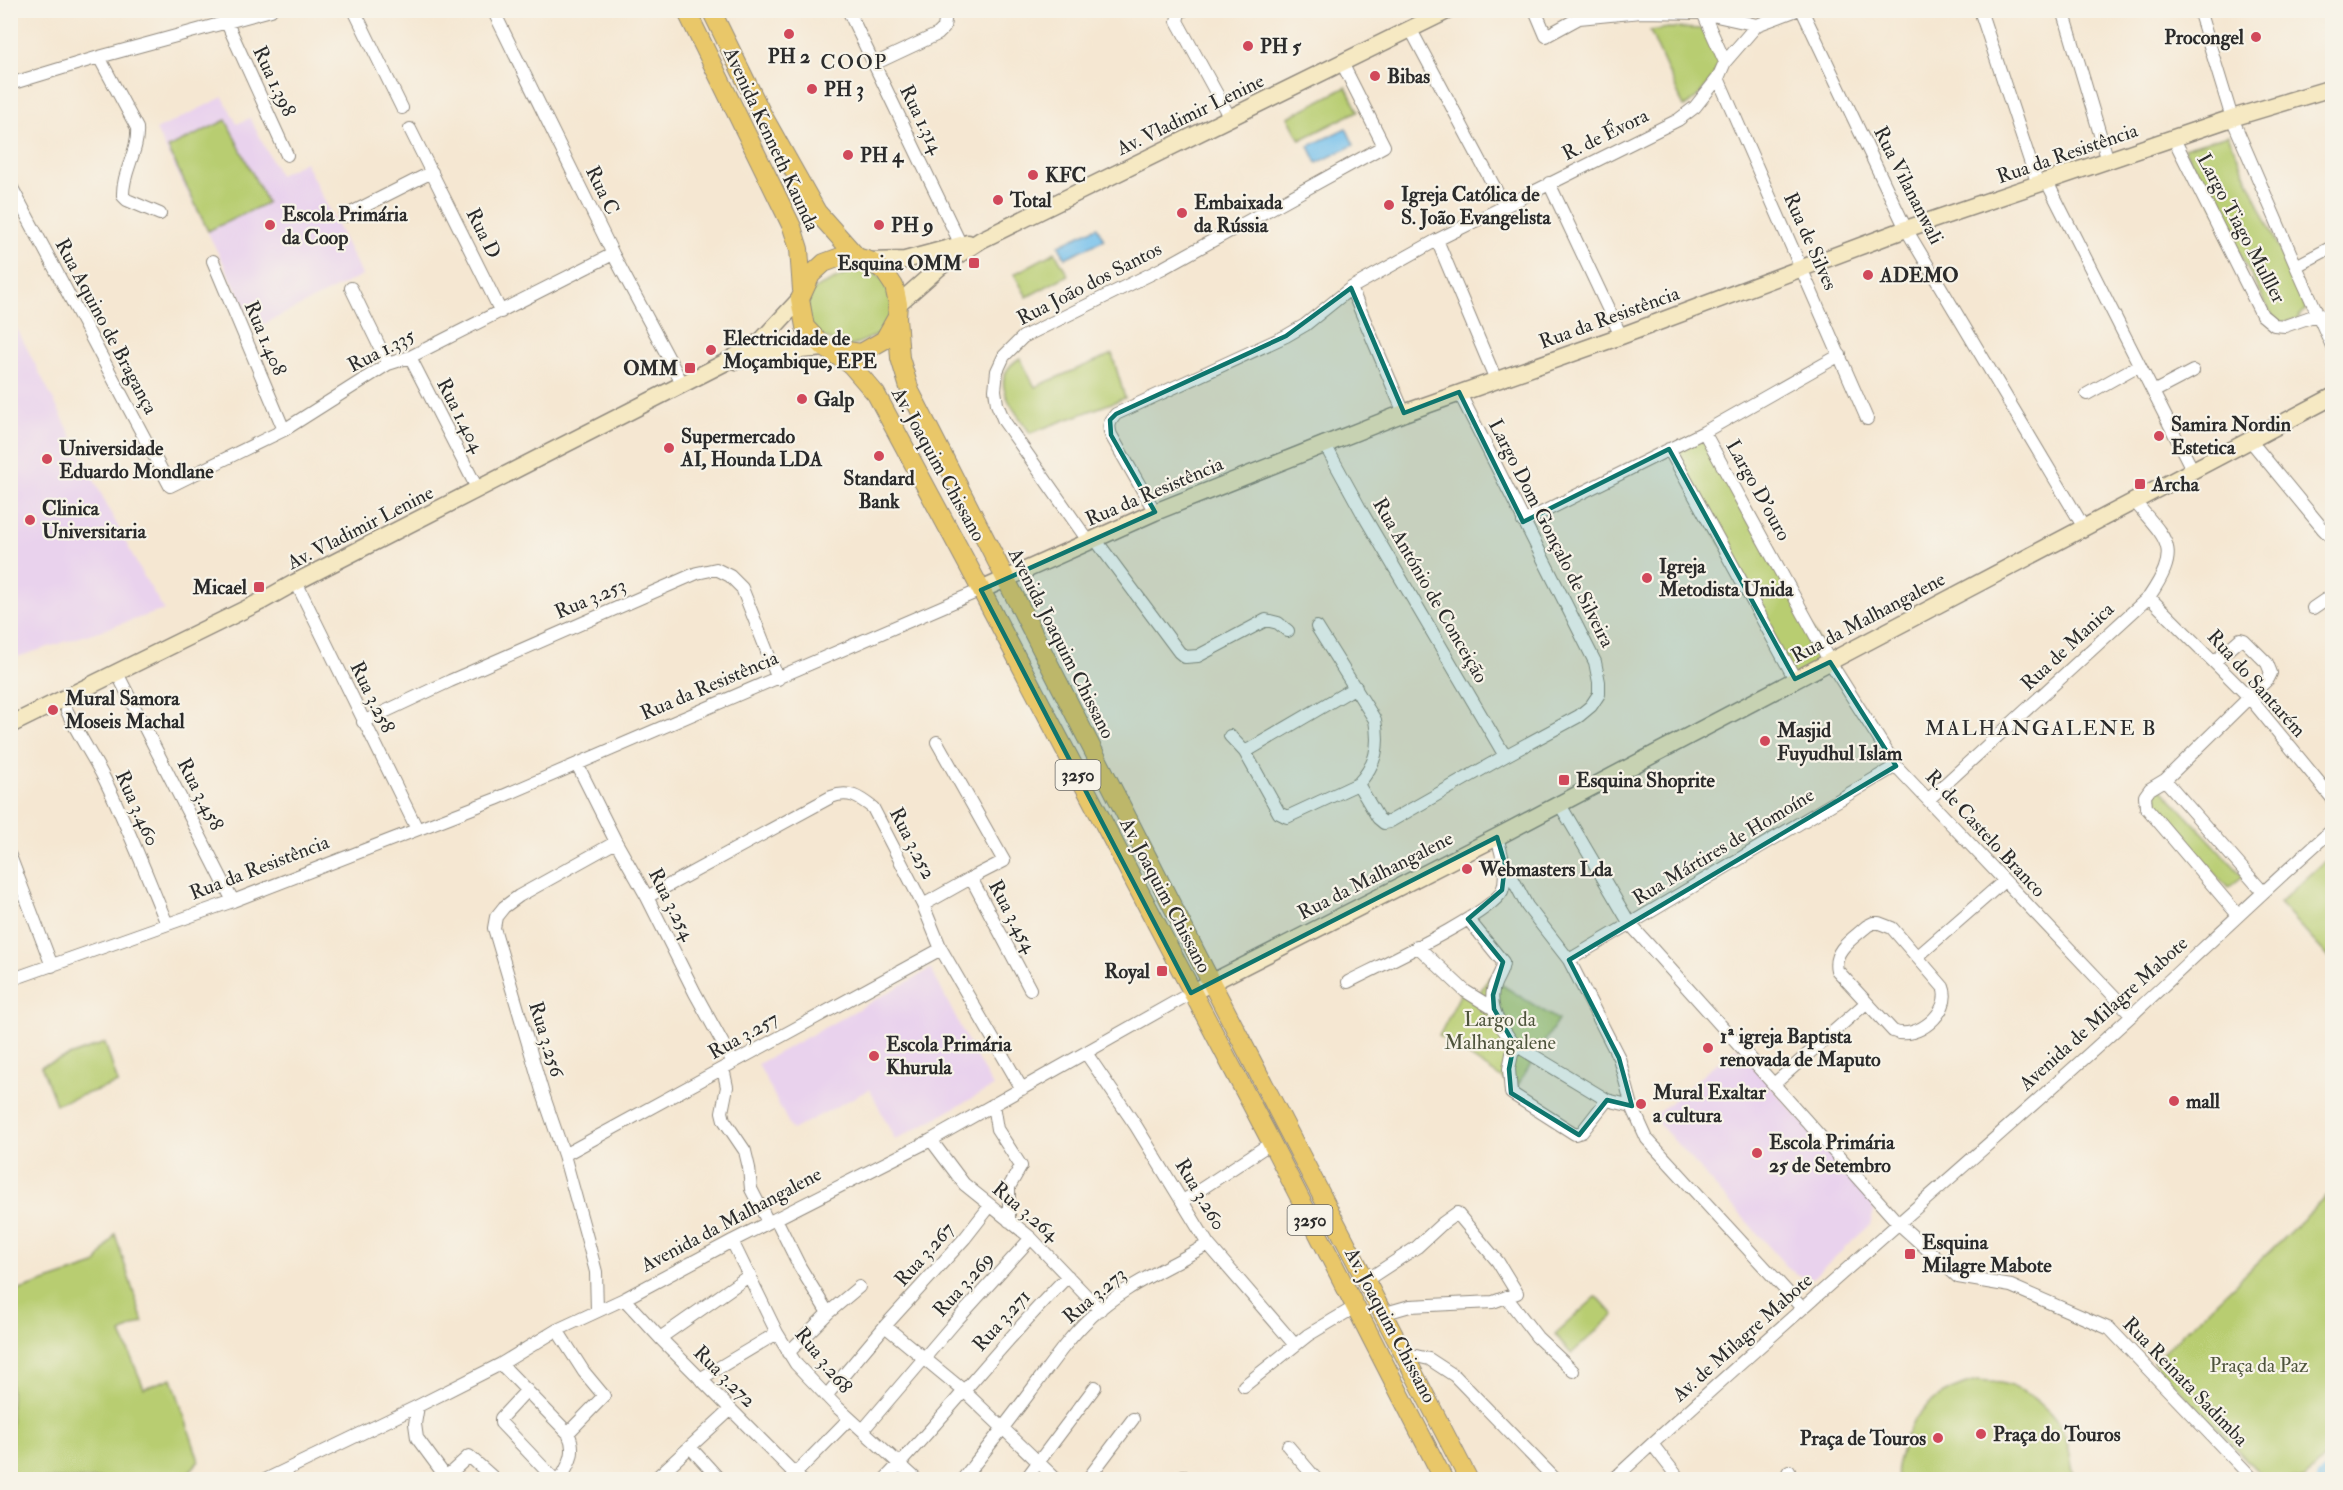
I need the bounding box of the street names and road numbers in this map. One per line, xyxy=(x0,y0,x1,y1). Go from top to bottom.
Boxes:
street label: Rua 1.398 xyxy=(247,42,302,121)
street label: Avenida Kenneth Kaunda xyxy=(718,42,825,236)
street label: Av. Vladimir Lenine xyxy=(1111,68,1268,161)
street label: Rua 1.314 xyxy=(894,81,949,159)
street label: R. de Évora xyxy=(1557,102,1653,166)
street label: Rua da Resistência xyxy=(1993,117,2142,189)
street label: Rua Vilananwali xyxy=(1868,122,1949,248)
street label: Largo Tiago Mulller xyxy=(2192,149,2292,308)
street label: Rua C xyxy=(580,162,625,219)
street label: Rua de Silves xyxy=(1778,188,1843,294)
street label: Rua D xyxy=(461,204,506,263)
street label: Rua Aquino de Bragança xyxy=(50,234,164,419)
street label: Rua João dos Santos xyxy=(1013,236,1166,331)
street label: Rua da Resistência xyxy=(1536,280,1683,354)
street label: Rua 1.408 xyxy=(239,297,292,379)
street label: Rua 1.335 xyxy=(343,323,419,378)
street label: Rua 1.404 xyxy=(431,374,490,458)
street label: Av. Joaquim Chissano xyxy=(885,382,991,546)
street label: Largo Dom Gonçalo de Silveira xyxy=(1483,415,1620,652)
street label: Largo D'ouro xyxy=(1721,435,1797,545)
street label: Rua da Resistência xyxy=(1081,451,1228,532)
street label: Av. Vladimir Lenine xyxy=(282,480,438,576)
street label: Rua António de Conceição xyxy=(1367,493,1494,687)
street label: Avenida Joaquim Chissano xyxy=(1002,543,1120,743)
street label: Rua da Malhangalene xyxy=(1787,566,1950,669)
street label: Rua 3.253 xyxy=(551,572,630,625)
street label: Rua de Manica xyxy=(2015,596,2120,696)
street label: Rua do Santarém xyxy=(2202,624,2312,743)
street label: Rua da Resistência xyxy=(636,645,783,726)
street label: Rua 3.258 xyxy=(345,657,401,737)
street label: Rua 3.458 xyxy=(172,754,229,835)
road number: 3250 xyxy=(1056,760,1100,790)
street label: R. de Castelo Branco xyxy=(1920,764,2051,902)
street label: Rua 3.460 xyxy=(110,767,165,850)
street label: Rua Mártires de Homoíne xyxy=(1628,782,1819,911)
street label: Rua 3.252 xyxy=(884,803,941,883)
street label: Av. Joaquim Chissano xyxy=(1114,813,1217,977)
street label: Rua da Malhangalene xyxy=(1293,826,1457,925)
street label: Rua da Resistência xyxy=(186,829,333,906)
street label: Rua 3.254 xyxy=(643,864,701,946)
street label: Rua 3.454 xyxy=(983,876,1043,958)
street label: Avenida de Milagre Mabote xyxy=(2013,931,2193,1097)
street label: Rua 3.256 xyxy=(523,999,570,1081)
street label: Rua 3.257 xyxy=(704,1006,783,1065)
street label: Rua 3.260 xyxy=(1170,1154,1232,1235)
street label: Avenida da Malhangalene xyxy=(636,1161,826,1278)
street label: Rua 3.264 xyxy=(987,1176,1065,1247)
road number: 3250 xyxy=(1288,1205,1332,1235)
street label: Rua 3.267 xyxy=(889,1217,960,1292)
street label: Av. Joaquim Chissano xyxy=(1339,1243,1442,1407)
street label: Rua 3.269 xyxy=(928,1247,999,1322)
street label: Rua 3.273 xyxy=(1057,1262,1131,1329)
street label: Av. de Milagre Mabote xyxy=(1666,1268,1818,1408)
street label: Rua 3.271 xyxy=(967,1284,1036,1357)
street label: Rua Reinata Sadimba xyxy=(2118,1311,2254,1452)
street label: Rua 3.268 xyxy=(789,1322,858,1399)
street label: Rua 3.272 xyxy=(688,1340,761,1413)

